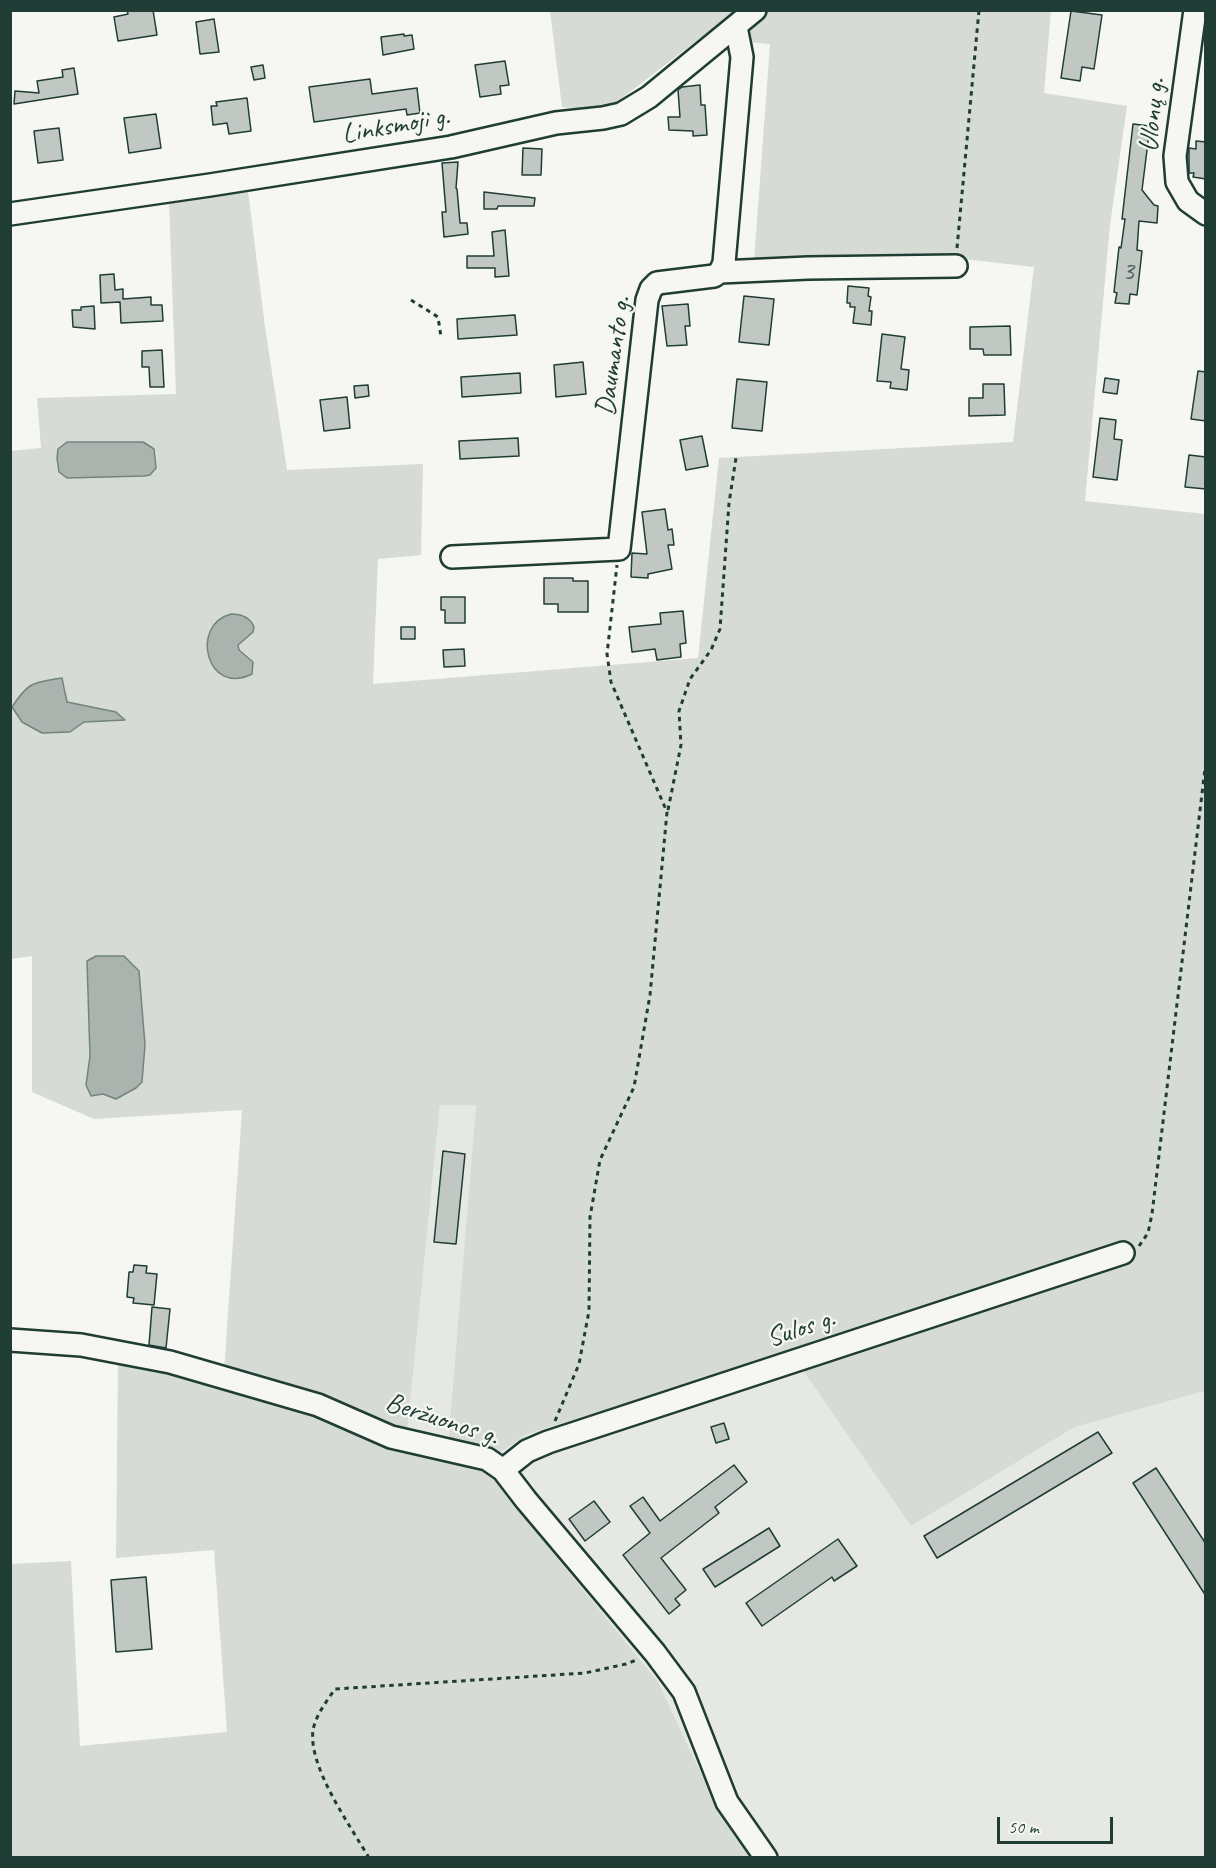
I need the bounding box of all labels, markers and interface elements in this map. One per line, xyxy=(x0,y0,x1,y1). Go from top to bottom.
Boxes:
street label: Ulonų g. xyxy=(1132,76,1174,154)
street label: Linksmoji g. xyxy=(340,100,452,152)
house number: 3 xyxy=(1122,256,1134,288)
street label: Daumanto g. xyxy=(589,294,639,418)
street label: Sulos g. xyxy=(762,1302,840,1356)
street label: Beržuonos g. xyxy=(381,1386,503,1454)
scale bar xyxy=(1000,1805,1116,1843)
text: 50 m xyxy=(1008,1816,1039,1838)

